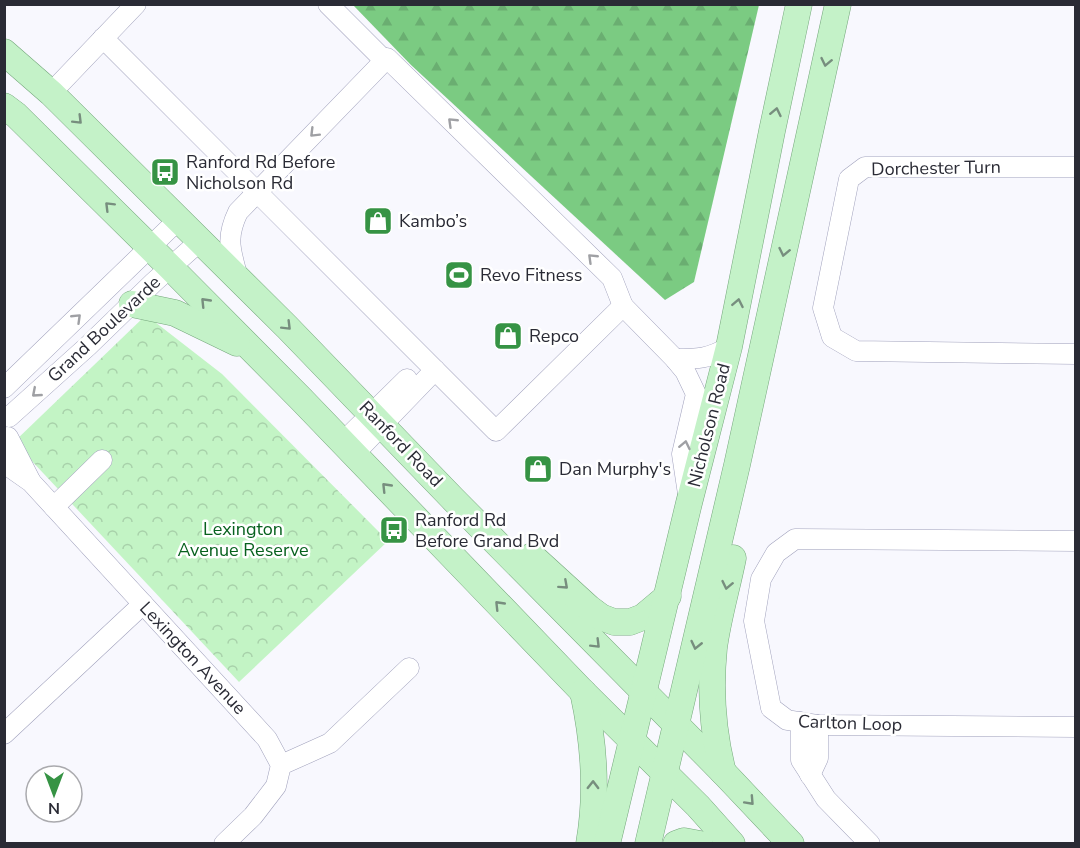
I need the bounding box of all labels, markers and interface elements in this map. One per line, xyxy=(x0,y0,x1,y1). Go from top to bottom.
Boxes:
one-way arrow xyxy=(820,56,833,66)
one-way arrow xyxy=(769,107,782,117)
one-way arrow xyxy=(71,113,82,124)
one-way arrow xyxy=(449,118,460,129)
one-way arrow xyxy=(310,126,321,136)
place label: Ranford Rd Before Nicholson Rd xyxy=(186,150,335,195)
street label: Dorchester Turn xyxy=(871,155,1001,181)
bus stop icon: Ranford Rd Before Nicholson Rd xyxy=(149,156,181,188)
one-way arrow xyxy=(105,203,116,214)
shop icon: Kambo’s xyxy=(362,205,394,237)
place label: Kambo’s xyxy=(399,209,467,233)
one-way arrow xyxy=(778,247,791,257)
one-way arrow xyxy=(588,254,598,265)
sports icon: Revo Fitness xyxy=(443,259,475,291)
place label: Revo Fitness xyxy=(480,263,583,287)
street label: Grand Boulevarde xyxy=(42,270,166,388)
one-way arrow xyxy=(731,298,744,308)
one-way arrow xyxy=(202,299,213,310)
one-way arrow xyxy=(69,315,80,326)
one-way arrow xyxy=(279,319,290,330)
shop icon: Repco xyxy=(492,320,524,352)
place label: Repco xyxy=(529,324,579,348)
street label: Nicholson Road xyxy=(682,361,736,489)
one-way arrow xyxy=(32,386,42,397)
street label: Ranford Road xyxy=(354,396,448,492)
one-way arrow xyxy=(678,440,691,450)
shop icon: Dan Murphy's xyxy=(522,453,554,485)
place label: Dan Murphy's xyxy=(559,457,671,481)
one-way arrow xyxy=(382,483,393,494)
place label: Ranford Rd Before Grand Bvd xyxy=(415,508,559,553)
bus stop icon: Ranford Rd Before Grand Bvd xyxy=(378,514,410,546)
park label: Lexington Avenue Reserve xyxy=(177,517,309,562)
one-way arrow xyxy=(557,578,568,589)
one-way arrow xyxy=(721,580,734,590)
street label: Lexington Avenue xyxy=(134,596,252,720)
one-way arrow xyxy=(495,601,506,612)
one-way arrow xyxy=(589,637,600,648)
one-way arrow xyxy=(690,640,703,650)
street label: Carlton Loop xyxy=(797,709,903,737)
north arrow xyxy=(24,764,84,824)
one-way arrow xyxy=(587,781,599,790)
one-way arrow xyxy=(743,794,754,804)
text: N xyxy=(48,797,60,819)

